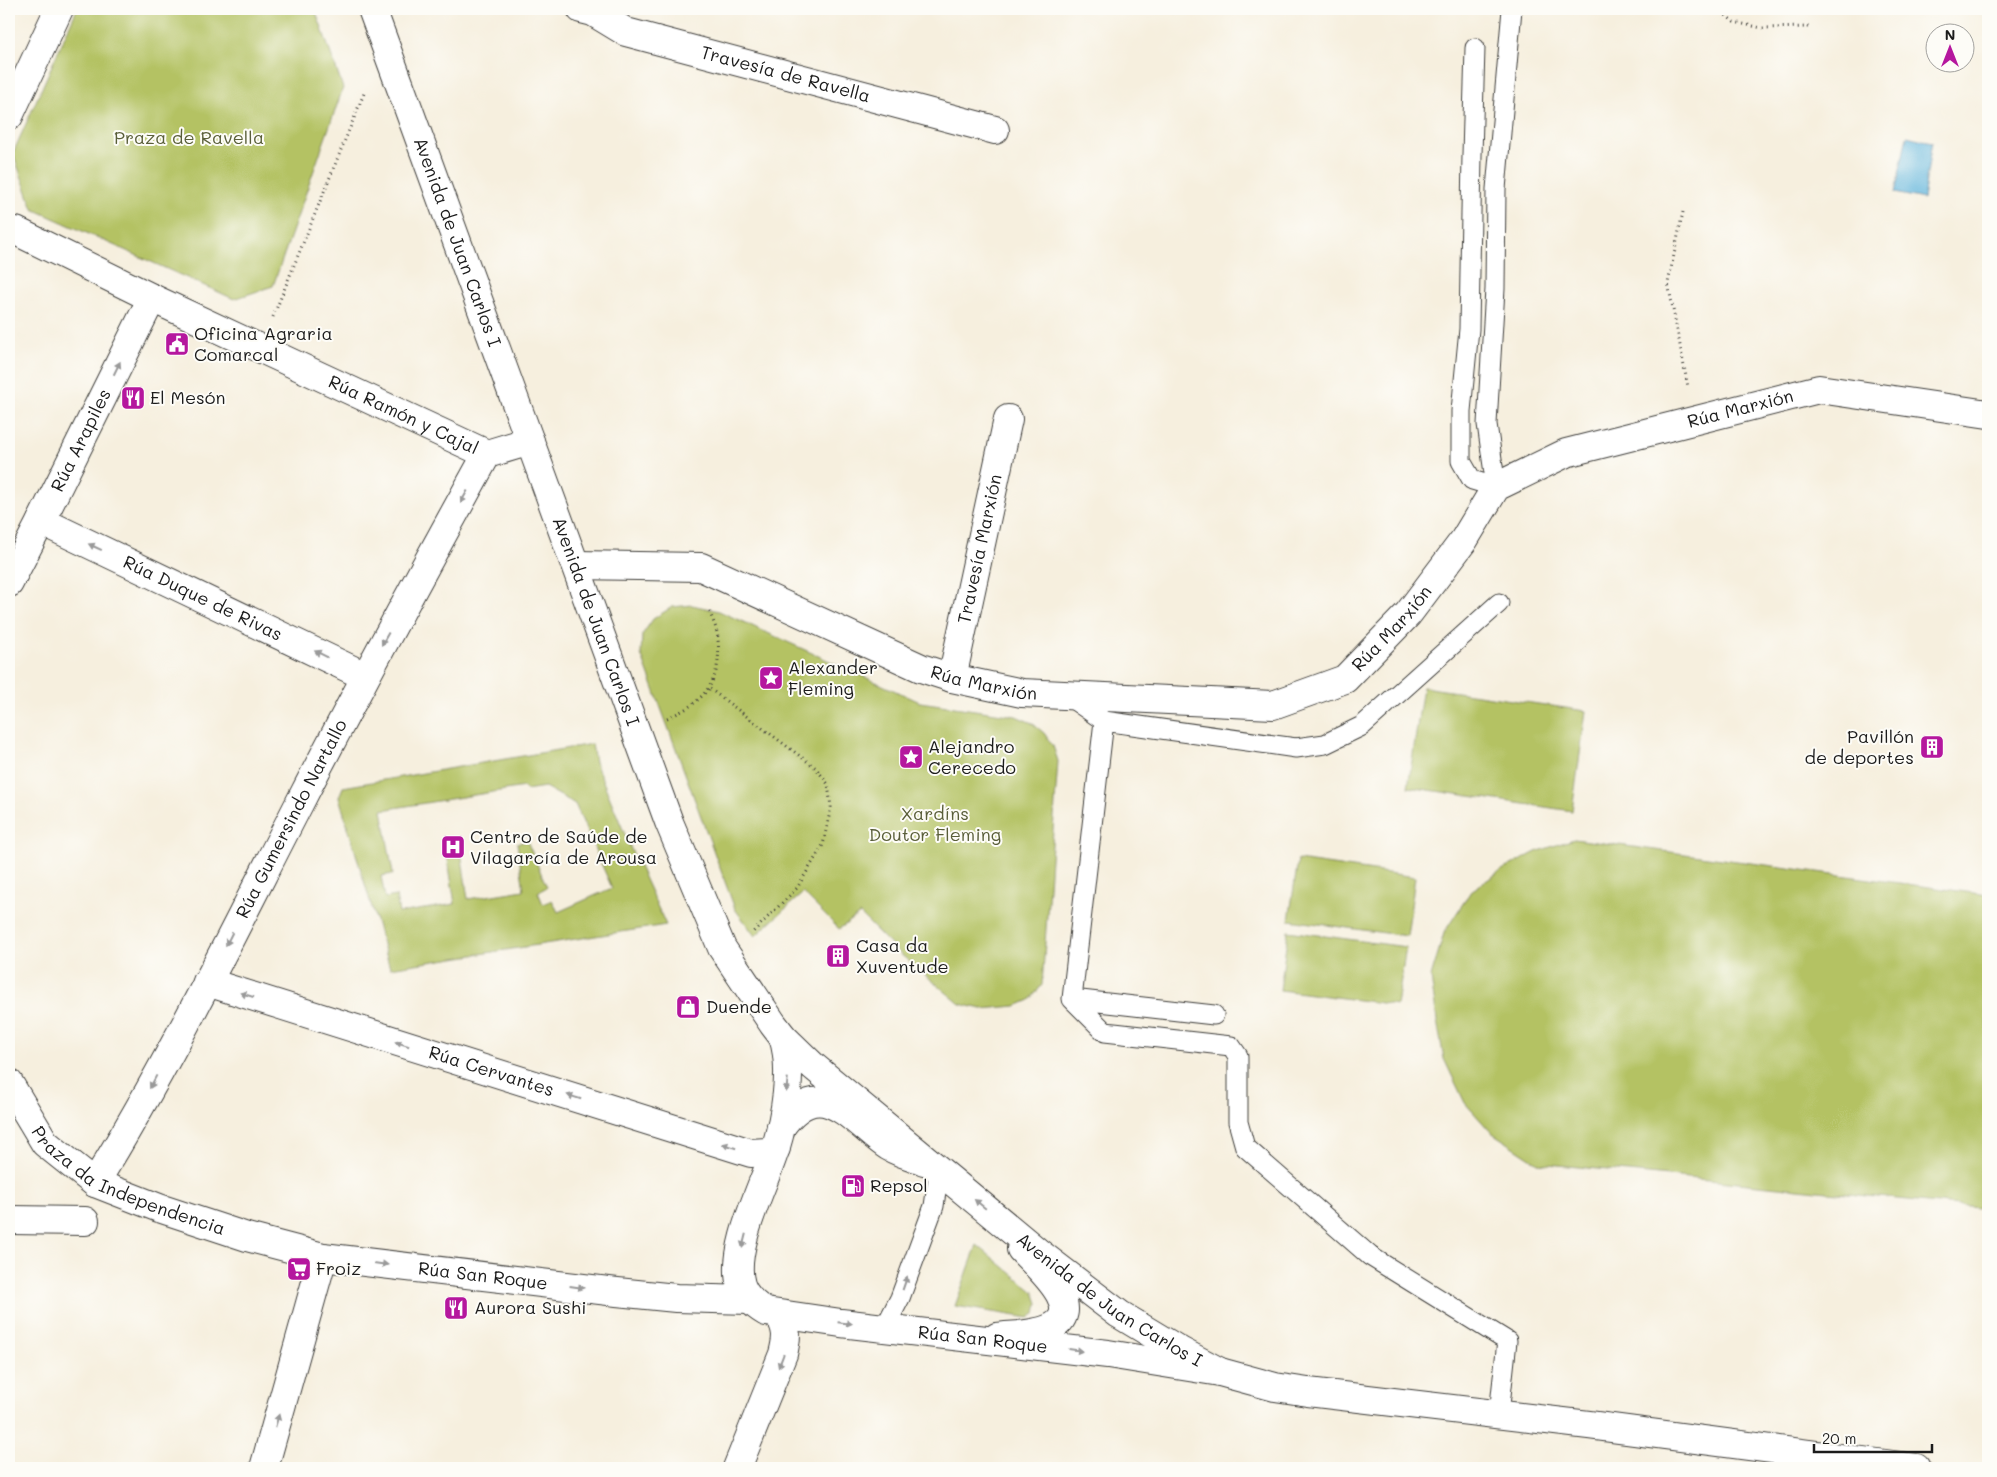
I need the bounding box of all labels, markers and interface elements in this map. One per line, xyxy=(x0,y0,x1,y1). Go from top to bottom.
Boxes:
north arrow xyxy=(1924,22,1974,72)
text: N xyxy=(1945,25,1955,44)
street label: Travesía de Ravella xyxy=(698,39,873,107)
park label: Praza de Ravella xyxy=(114,125,264,149)
street label: Avenida de Juan Carlos I xyxy=(409,134,507,350)
place label: Oficina Agraria Comarcal xyxy=(194,321,333,366)
public building icon: Oficina Agraria Comarcal xyxy=(164,331,190,357)
one-way arrow xyxy=(113,361,121,375)
street label: Rúa Ramón y Cajal xyxy=(325,369,483,459)
street label: Rúa Marxión xyxy=(1685,383,1796,433)
street label: Rúa Arapiles xyxy=(44,384,116,496)
restaurant icon: El Mesón xyxy=(120,385,146,411)
place label: El Mesón xyxy=(150,385,225,409)
street label: Travesía Marxión xyxy=(951,472,1007,626)
one-way arrow xyxy=(459,490,468,504)
street label: Avenida de Juan Carlos I xyxy=(547,513,646,729)
one-way arrow xyxy=(88,543,102,551)
street label: Rúa Duque de Rivas xyxy=(120,549,287,646)
street label: Rúa Marxión xyxy=(1346,580,1436,676)
one-way arrow xyxy=(380,632,389,646)
one-way arrow xyxy=(314,650,328,658)
place label: Alexander Fleming xyxy=(788,655,878,700)
street label: Rúa Marxión xyxy=(928,659,1038,705)
place icon: Alexander Fleming xyxy=(758,665,784,691)
street label: Rúa Gumersindo Nartallo xyxy=(230,714,352,922)
place label: Pavillón de deportes xyxy=(1805,724,1914,769)
place label: Alejandro Cerecedo xyxy=(928,734,1016,779)
building icon: Pavillón de deportes xyxy=(1919,734,1945,760)
place icon: Alejandro Cerecedo xyxy=(898,744,924,770)
park label: Xardíns Doutor Fleming xyxy=(869,801,1001,846)
place label: Centro de Saúde de Vilagarcía de Arousa xyxy=(470,824,657,869)
hospital icon: Centro de Saúde de Vilagarcía de Arousa xyxy=(440,834,466,860)
one-way arrow xyxy=(225,932,233,946)
place label: Casa da Xuventude xyxy=(856,933,949,978)
building icon: Casa da Xuventude xyxy=(825,943,851,969)
one-way arrow xyxy=(239,991,254,999)
shop icon: Duende xyxy=(675,994,701,1020)
place label: Duende xyxy=(706,994,772,1018)
one-way arrow xyxy=(394,1039,409,1047)
street label: Rúa Cervantes xyxy=(426,1039,557,1101)
one-way arrow xyxy=(149,1076,158,1089)
one-way arrow xyxy=(783,1077,791,1093)
one-way arrow xyxy=(566,1093,581,1101)
street label: Praza da Independencia xyxy=(27,1121,229,1240)
one-way arrow xyxy=(721,1142,736,1150)
fuel station icon: Repsol xyxy=(840,1173,866,1199)
place label: Repsol xyxy=(870,1173,928,1197)
one-way arrow xyxy=(974,1198,987,1209)
street label: Avenida de Juan Carlos I xyxy=(1012,1227,1207,1372)
one-way arrow xyxy=(739,1233,747,1248)
street label: Rúa San Roque xyxy=(417,1255,549,1295)
supermarket icon: Froiz xyxy=(286,1256,312,1282)
place label: Froiz xyxy=(316,1256,361,1280)
one-way arrow xyxy=(373,1260,389,1268)
one-way arrow xyxy=(902,1276,909,1291)
one-way arrow xyxy=(569,1283,585,1291)
restaurant icon: Aurora Sushi xyxy=(443,1295,469,1321)
place label: Aurora Sushi xyxy=(474,1295,586,1319)
one-way arrow xyxy=(838,1319,854,1327)
street label: Rúa San Roque xyxy=(917,1319,1049,1358)
one-way arrow xyxy=(1069,1346,1085,1354)
one-way arrow xyxy=(776,1354,784,1368)
one-way arrow xyxy=(273,1414,281,1429)
scale bar xyxy=(1814,1422,1932,1454)
text: 20 m xyxy=(1822,1428,1856,1448)

